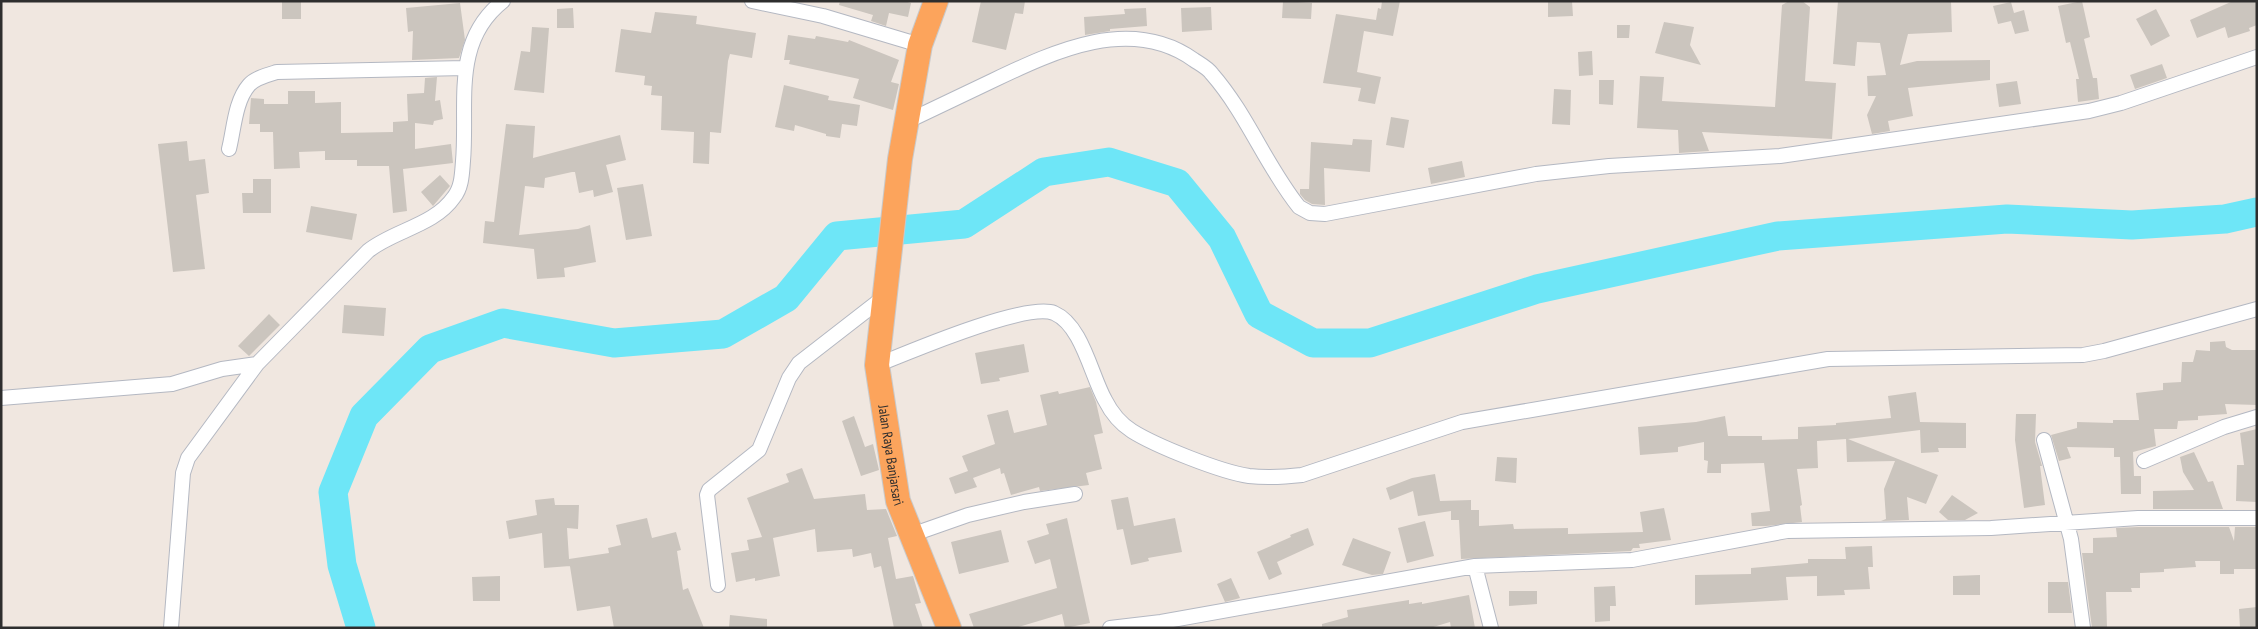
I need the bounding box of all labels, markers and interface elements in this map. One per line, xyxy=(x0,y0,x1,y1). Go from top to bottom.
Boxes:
street label: Jalan Raya Banjarsari xyxy=(874,403,908,508)

